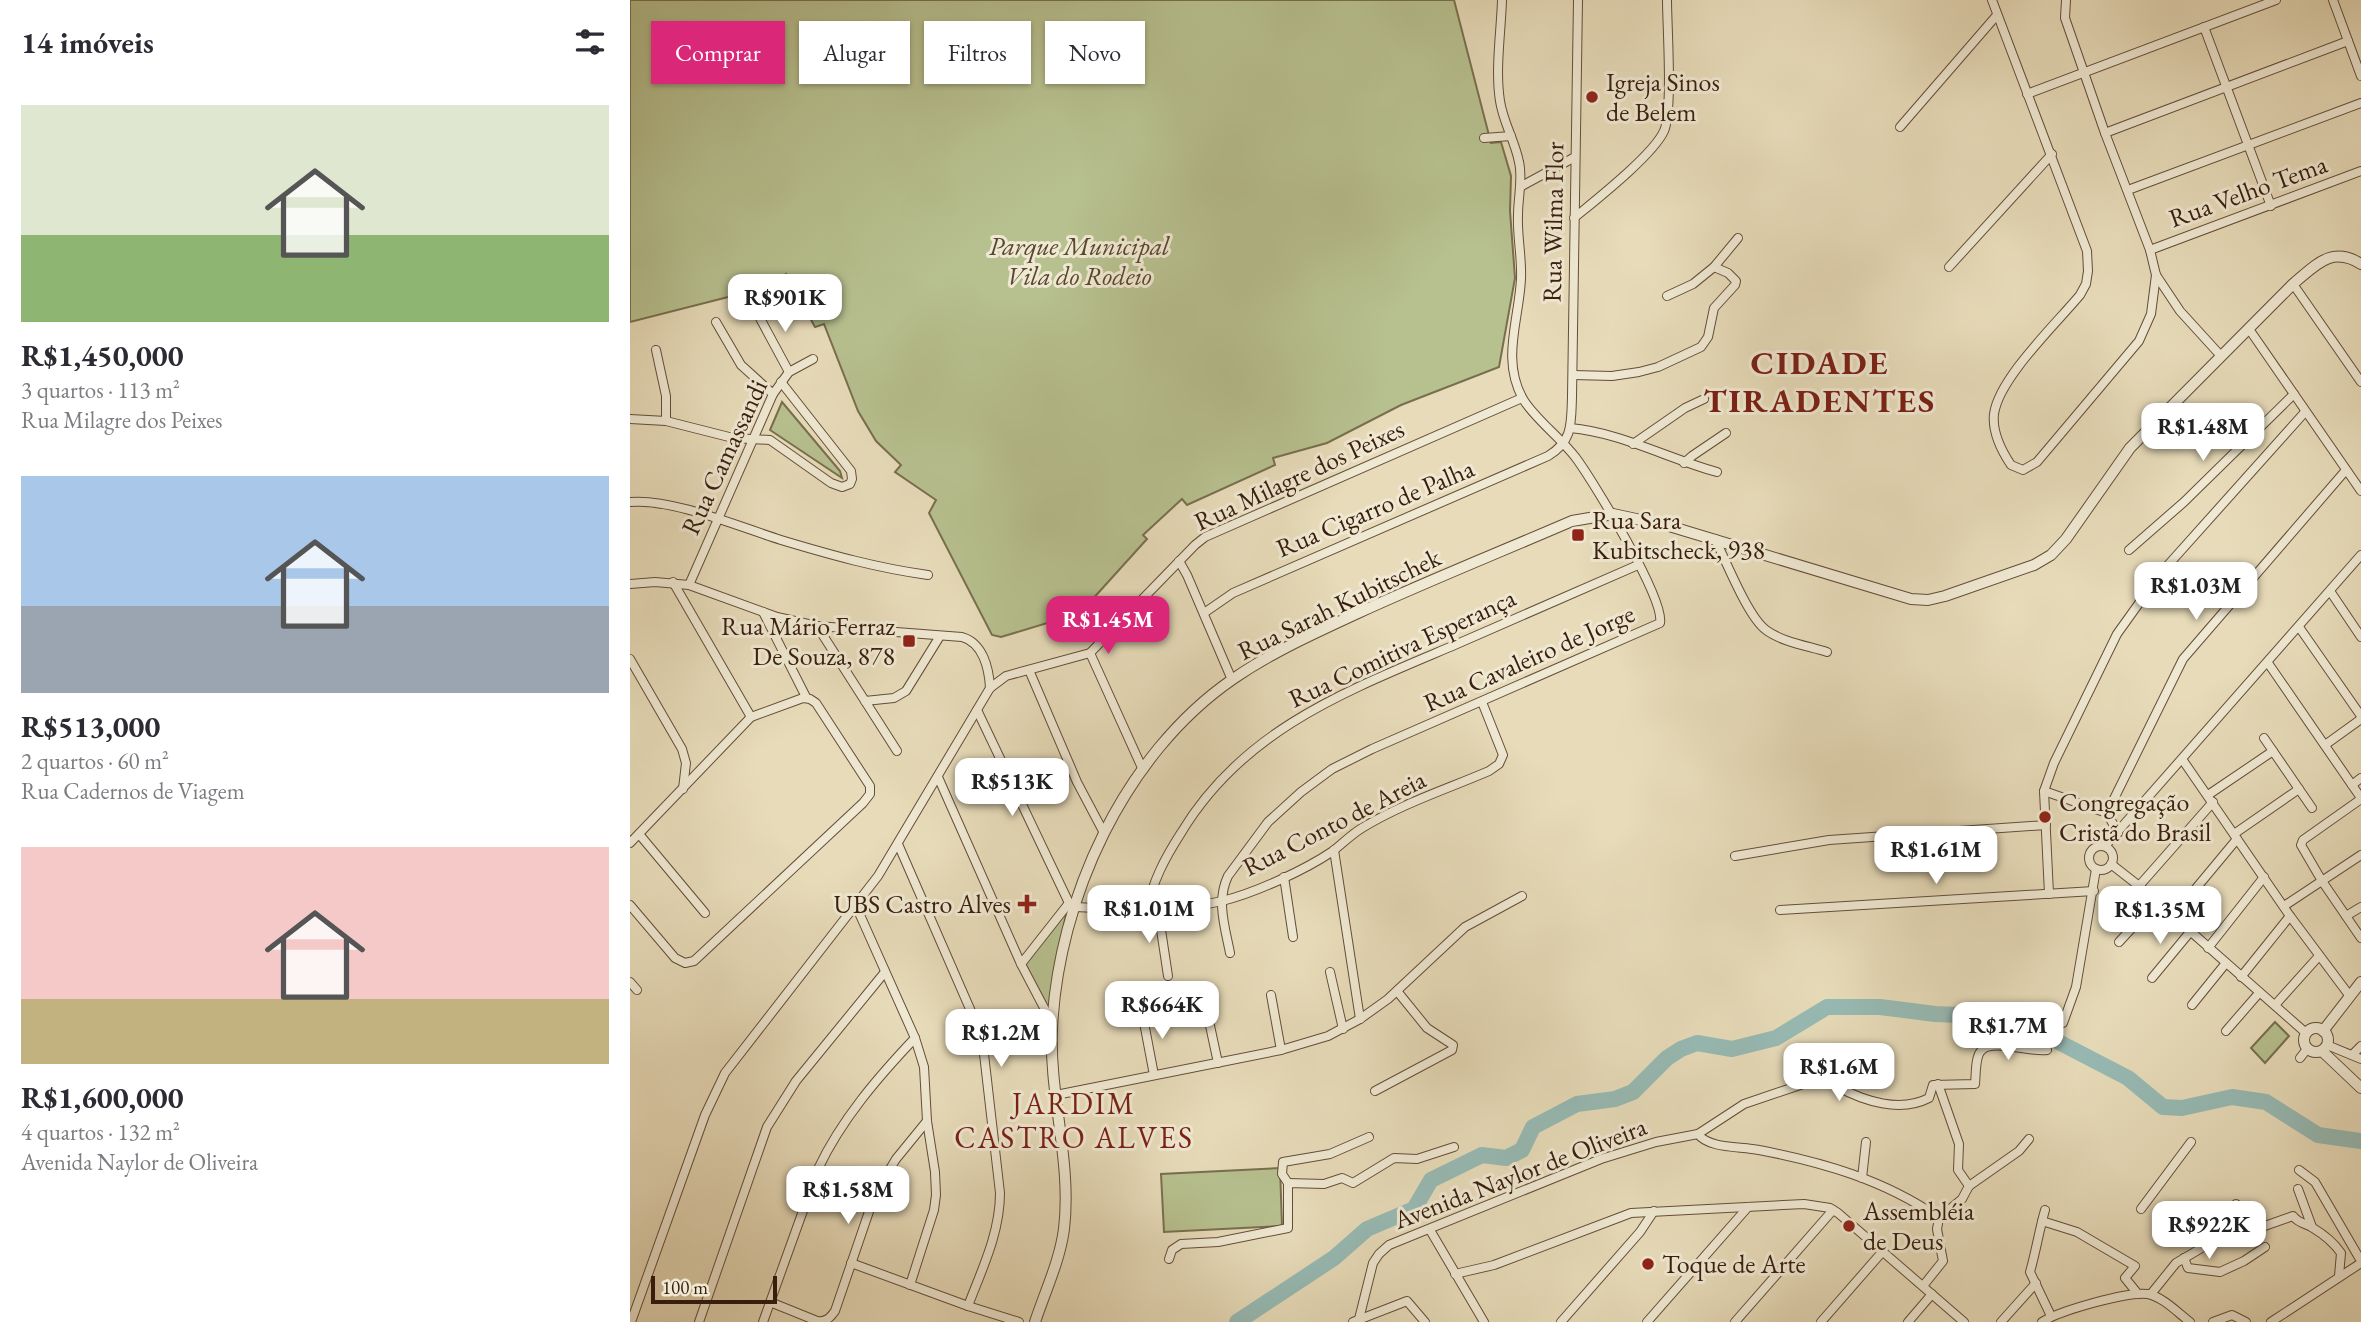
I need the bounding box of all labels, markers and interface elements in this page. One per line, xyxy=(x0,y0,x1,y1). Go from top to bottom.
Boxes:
chip: Comprar xyxy=(651,21,785,84)
chip: Alugar xyxy=(799,21,910,84)
chip: Filtros xyxy=(924,21,1031,84)
chip: Novo xyxy=(1045,21,1145,84)
text: 14 imóveis xyxy=(21,23,154,62)
icon: filters xyxy=(571,23,609,61)
place label: Igreja Sinos de Belem xyxy=(1606,65,1720,129)
marker: Igreja Sinos de Belem xyxy=(1584,89,1600,105)
street label: Rua Wilma Flor xyxy=(1535,141,1571,303)
street label: Rua Velho Tema xyxy=(2164,146,2332,235)
icon: home xyxy=(252,150,378,276)
park label: Parque Municipal Vila do Rodeio xyxy=(989,229,1170,293)
pin: R$901K xyxy=(728,274,842,334)
text: R$901K xyxy=(744,282,826,312)
text: R$1,450,000 xyxy=(21,336,184,375)
district label: CIDADE TIRADENTES xyxy=(1704,341,1936,422)
street label: Rua Camassandi xyxy=(673,374,775,540)
text: 3 quartos · 113 m² xyxy=(21,375,180,405)
pin: R$1.48M xyxy=(2138,404,2268,463)
text: Rua Milagre dos Peixes xyxy=(21,405,223,435)
street label: Rua Milagre dos Peixes xyxy=(1189,411,1409,539)
text: R$1.48M xyxy=(2157,411,2249,441)
street label: Rua Cigarro de Palha xyxy=(1271,451,1480,565)
place label: Rua Sara Kubitscheck, 938 xyxy=(1592,503,1765,567)
icon: home xyxy=(252,521,378,647)
marker: Rua Sara Kubitscheck, 938 xyxy=(1570,527,1586,543)
street label: Rua Sarah Kubitschek xyxy=(1232,540,1447,668)
pin: R$1.03M xyxy=(2131,562,2261,622)
text: R$1.03M xyxy=(2150,570,2242,600)
street label: Rua Comitiva Esperança xyxy=(1283,580,1522,716)
pin: R$1.45M xyxy=(1043,596,1173,656)
street label: Rua Cavaleiro de Jorge xyxy=(1418,596,1640,720)
text: R$1.45M xyxy=(1062,604,1154,634)
place label: Rua Mário Ferraz De Souza, 878 xyxy=(721,609,895,673)
marker: Rua Mário Ferraz De Souza, 878 xyxy=(901,633,917,649)
text: R$513,000 xyxy=(21,707,160,746)
text: 2 quartos · 60 m² xyxy=(21,746,169,776)
pin: R$513K xyxy=(955,758,1069,818)
street label: Rua Conto de Areia xyxy=(1237,762,1432,884)
text: R$513K xyxy=(971,766,1053,796)
text: Rua Cadernos de Viagem xyxy=(21,776,245,806)
place label: Congregação Cristã do Brasil xyxy=(2059,785,2211,849)
marker: Congregação Cristã do Brasil xyxy=(2037,809,2053,825)
pin: R$1.61M xyxy=(1871,826,2001,886)
text: R$1.61M xyxy=(1890,834,1982,864)
pin: R$1.01M xyxy=(1084,886,1214,945)
pin: R$1.35M xyxy=(2095,886,2225,946)
place label: UBS Castro Alves xyxy=(834,887,1011,921)
icon: home xyxy=(252,892,378,1018)
text: R$1.01M xyxy=(1103,893,1195,923)
marker: UBS Castro Alves xyxy=(1017,894,1037,914)
text: R$1.35M xyxy=(2114,894,2206,924)
pin: R$664K xyxy=(1105,982,1219,1041)
text: R$664K xyxy=(1121,989,1203,1019)
pin: R$1.7M xyxy=(1951,1002,2065,1062)
pin: R$1.2M xyxy=(944,1010,1058,1069)
text: R$1.7M xyxy=(1968,1010,2048,1040)
text: R$1.2M xyxy=(961,1017,1041,1047)
pin: R$1.6M xyxy=(1782,1044,1896,1103)
text: R$1.6M xyxy=(1799,1051,1879,1081)
text: R$1,600,000 xyxy=(21,1078,184,1117)
district label: JARDIM CASTRO ALVES xyxy=(954,1084,1194,1157)
street label: Avenida Naylor de Oliveira xyxy=(1388,1109,1652,1237)
text: 4 quartos · 132 m² xyxy=(21,1117,180,1147)
text: Avenida Naylor de Oliveira xyxy=(21,1147,258,1177)
pin: R$1.58M xyxy=(783,1166,913,1226)
text: R$1.58M xyxy=(802,1174,894,1204)
place label: Assembléia de Deus xyxy=(1862,1194,1975,1258)
pin: R$922K xyxy=(2152,1202,2266,1261)
text: R$922K xyxy=(2168,1209,2250,1239)
marker: Assembléia de Deus xyxy=(1841,1218,1857,1234)
place label: Toque de Arte xyxy=(1662,1247,1806,1281)
marker: Toque de Arte xyxy=(1640,1256,1656,1272)
scale bar xyxy=(651,1273,777,1305)
text: 100 m xyxy=(662,1275,708,1300)

